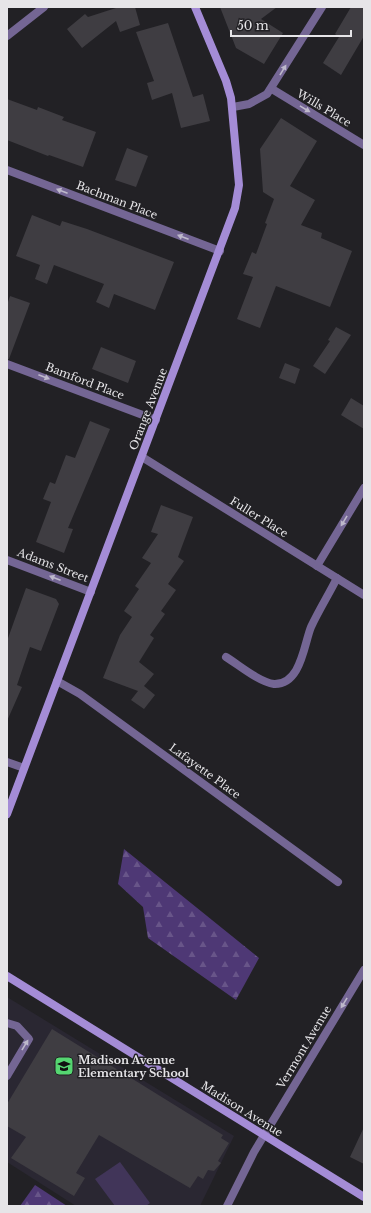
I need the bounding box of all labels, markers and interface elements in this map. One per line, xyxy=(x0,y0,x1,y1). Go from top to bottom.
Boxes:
scale bar xyxy=(231,12,351,38)
text: 50 m xyxy=(237,18,269,33)
one-way arrow xyxy=(280,64,287,76)
street label: Wills Place xyxy=(293,86,354,130)
one-way arrow xyxy=(299,106,311,113)
street label: Bachman Place xyxy=(74,178,160,222)
one-way arrow xyxy=(55,187,67,193)
one-way arrow xyxy=(177,234,189,240)
street label: Bamford Place xyxy=(44,360,126,402)
street label: Orange Avenue xyxy=(126,366,170,452)
one-way arrow xyxy=(38,375,50,381)
street label: Fuller Place xyxy=(227,494,291,540)
one-way arrow xyxy=(340,515,347,527)
street label: Adams Street xyxy=(15,545,91,585)
one-way arrow xyxy=(48,574,60,580)
street label: Lafayette Place xyxy=(167,740,243,802)
one-way arrow xyxy=(340,997,347,1009)
street label: Vermont Avenue xyxy=(273,1003,334,1092)
one-way arrow xyxy=(22,1039,29,1051)
place label: Madison Avenue Elementary School xyxy=(78,1053,189,1080)
school or university icon: Madison Avenue Elementary School xyxy=(53,1055,75,1077)
street label: Madison Avenue xyxy=(199,1078,285,1140)

